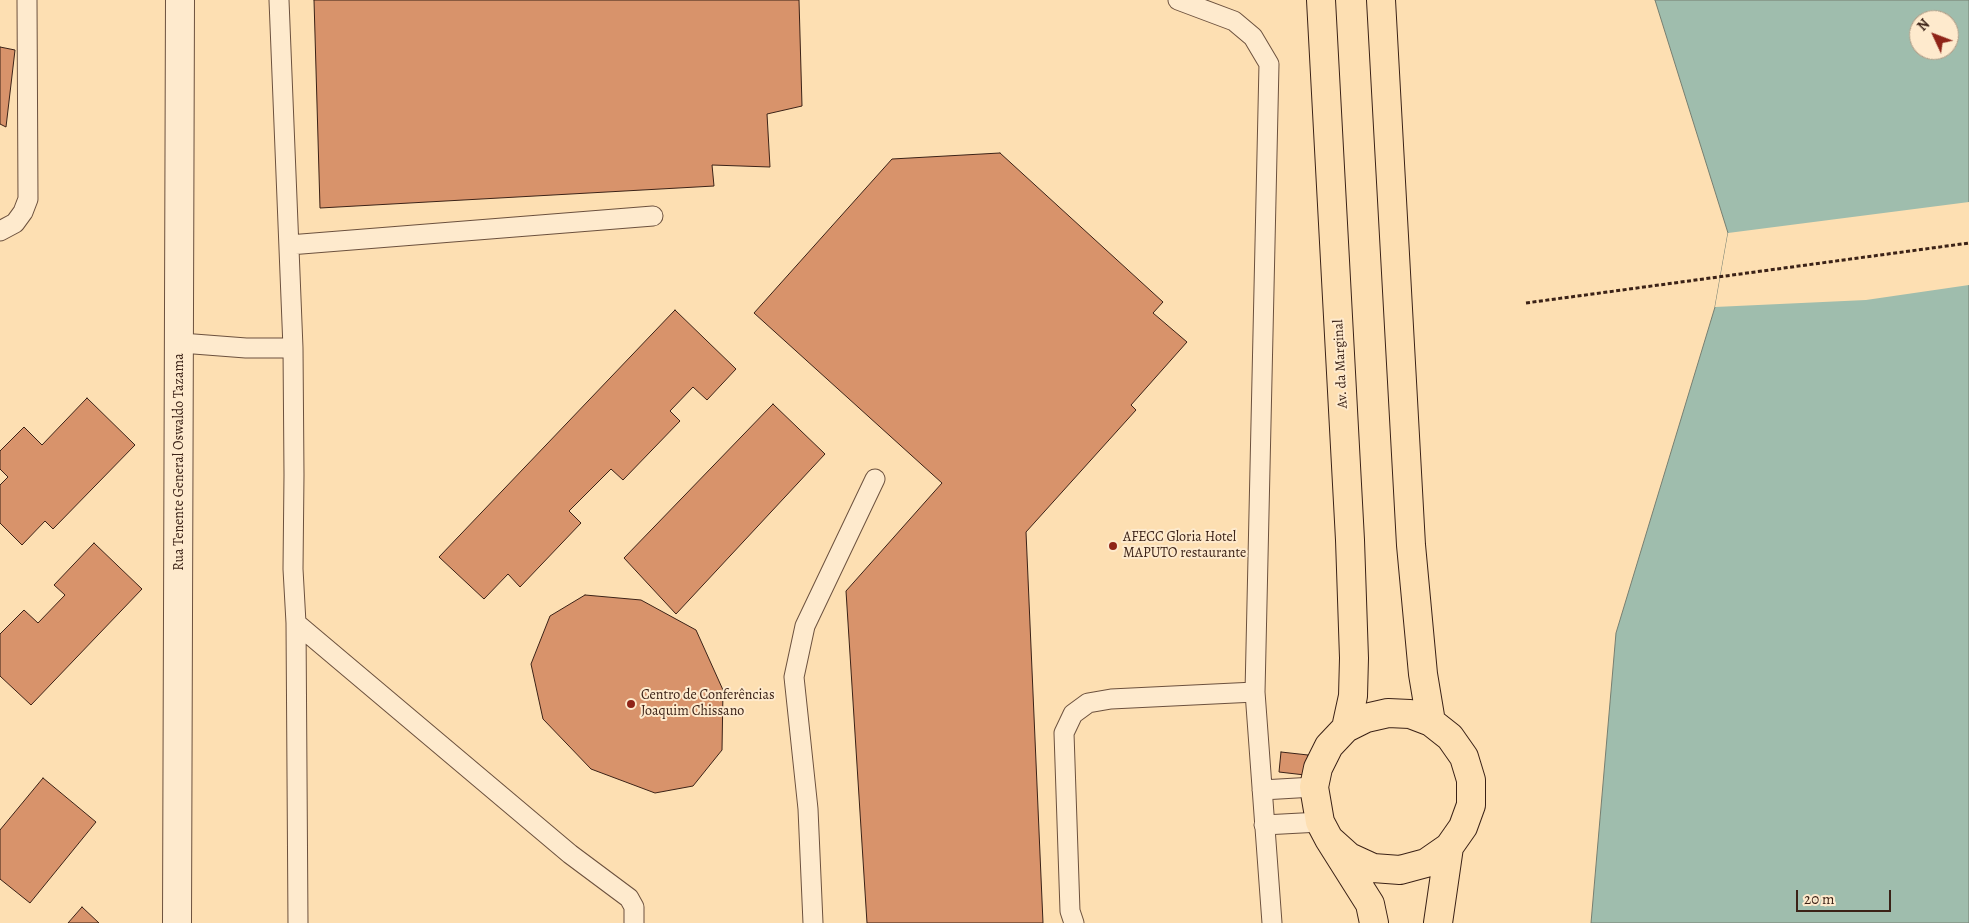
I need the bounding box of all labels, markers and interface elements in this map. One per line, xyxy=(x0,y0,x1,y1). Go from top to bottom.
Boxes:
north arrow xyxy=(1909,10,1959,60)
text: N xyxy=(1913,15,1934,35)
street label: Av. da Marginal xyxy=(1330,319,1352,409)
street label: Rua Tenente General Oswaldo Tazama xyxy=(172,353,188,571)
place label: AFECC Gloria Hotel MAPUTO restaurante xyxy=(1123,530,1246,562)
marker: AFECC Gloria Hotel MAPUTO restaurante xyxy=(1107,540,1119,552)
place label: Centro de Conferências Joaquim Chissano xyxy=(641,688,775,720)
marker: Centro de Conferências Joaquim Chissano xyxy=(625,698,637,710)
scale bar xyxy=(1799,880,1894,912)
text: 20 m xyxy=(1804,889,1835,909)

